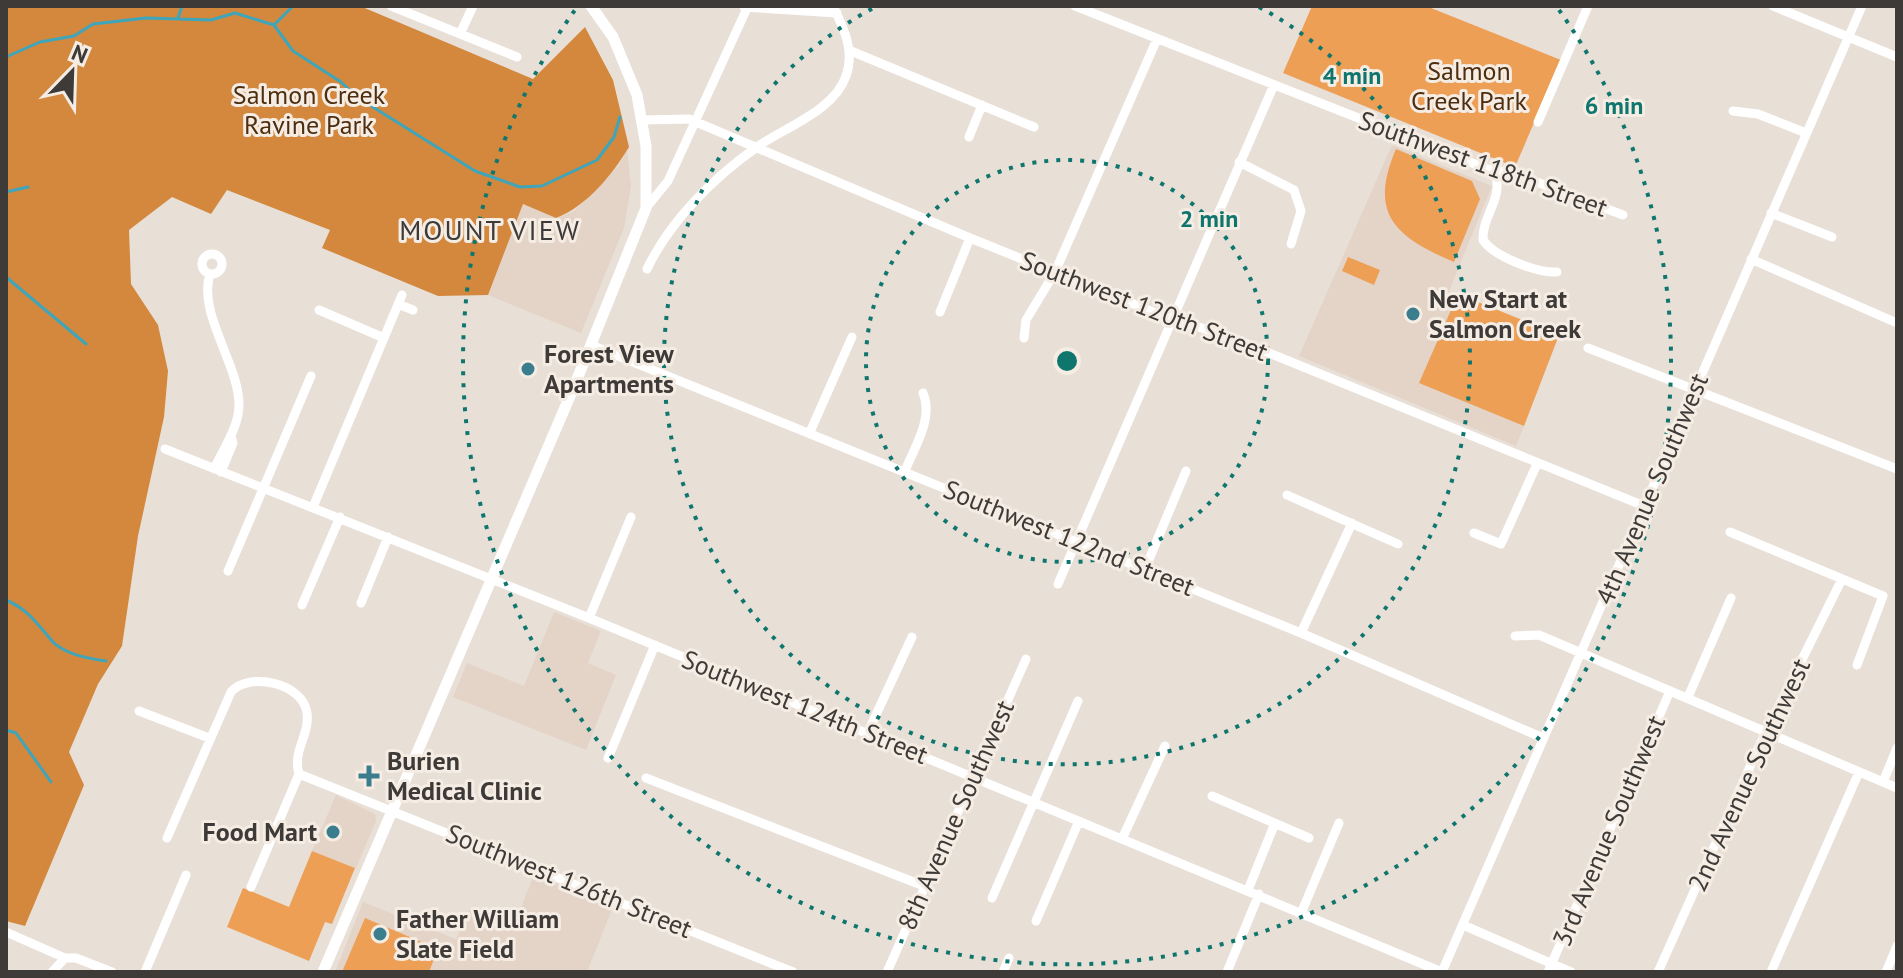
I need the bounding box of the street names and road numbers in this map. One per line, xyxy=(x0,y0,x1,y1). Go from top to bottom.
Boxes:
street label: Southwest 118th Street xyxy=(1354,103,1612,224)
street label: Southwest 120th Street xyxy=(1016,243,1273,368)
street label: 4th Avenue Southwest xyxy=(1588,368,1715,609)
street label: Southwest 122nd Street xyxy=(939,472,1200,603)
street label: Southwest 124th Street xyxy=(677,642,933,771)
street label: 2nd Avenue Southwest xyxy=(1680,653,1817,897)
street label: 8th Avenue Southwest xyxy=(890,695,1021,935)
street label: 3rd Avenue Southwest xyxy=(1545,710,1672,951)
street label: Southwest 126th Street xyxy=(441,816,697,945)

